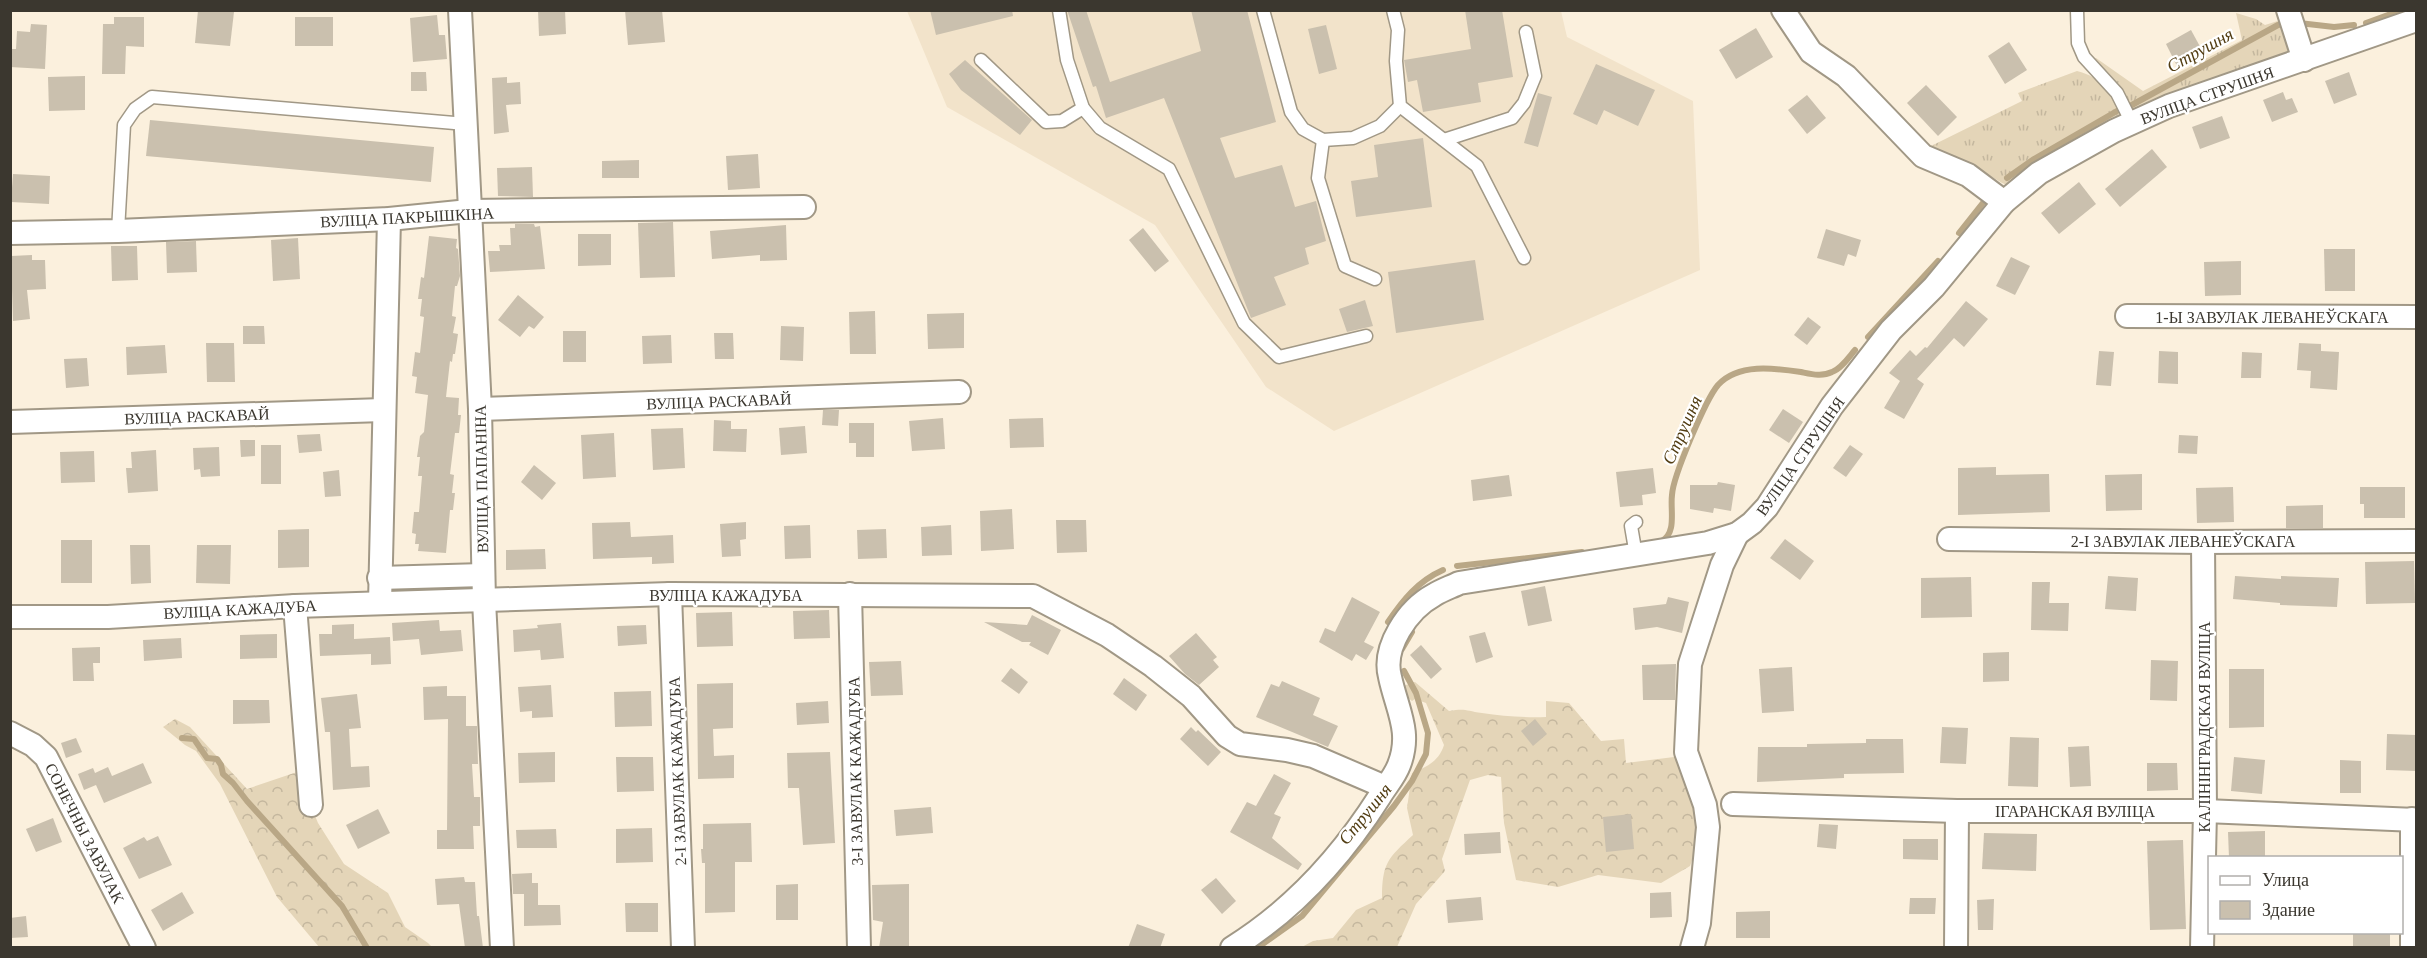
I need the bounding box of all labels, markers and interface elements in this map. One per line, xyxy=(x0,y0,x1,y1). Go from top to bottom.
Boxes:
water label: Струшня xyxy=(2163,24,2237,76)
street label: ВУЛІЦА СТРУШНЯ xyxy=(2138,63,2277,128)
street label: ВУЛІЦА ПАКРЫШКІНА xyxy=(320,204,495,232)
street label: 1-Ы ЗАВУЛАК ЛЕВАНЕЎСКАГА xyxy=(2155,308,2389,326)
street label: ВУЛІЦА РАСКАВАЙ xyxy=(646,389,792,414)
water label: Струшня xyxy=(1658,393,1706,467)
street label: ВУЛІЦА СТРУШНЯ xyxy=(1753,393,1849,519)
street label: ВУЛІЦА РАСКАВАЙ xyxy=(124,404,270,429)
street label: ВУЛІЦА ПАПАНІНА xyxy=(472,404,492,553)
street label: 2-І ЗАВУЛАК ЛЕВАНЕЎСКАГА xyxy=(2071,532,2296,550)
street label: ВУЛІЦА КАЖАДУБА xyxy=(649,587,803,605)
street label: ВУЛІЦА КАЖАДУБА xyxy=(163,597,317,623)
street label: КАЛІНІНГРАДСКАЯ ВУЛІЦА xyxy=(2196,621,2214,833)
street label: 2-І ЗАВУЛАК КАЖАДУБА xyxy=(666,676,690,866)
street label: 3-І ЗАВУЛАК КАЖАДУБА xyxy=(845,676,867,866)
street label: СОНЕЧНЫ ЗАВУЛАК xyxy=(42,760,127,906)
water label: Струшня xyxy=(1334,779,1396,849)
street label: ІГАРАНСКАЯ ВУЛІЦА xyxy=(1995,803,2156,821)
legend xyxy=(2208,856,2403,934)
text: Улица xyxy=(2262,870,2309,890)
text: Здание xyxy=(2262,900,2315,920)

